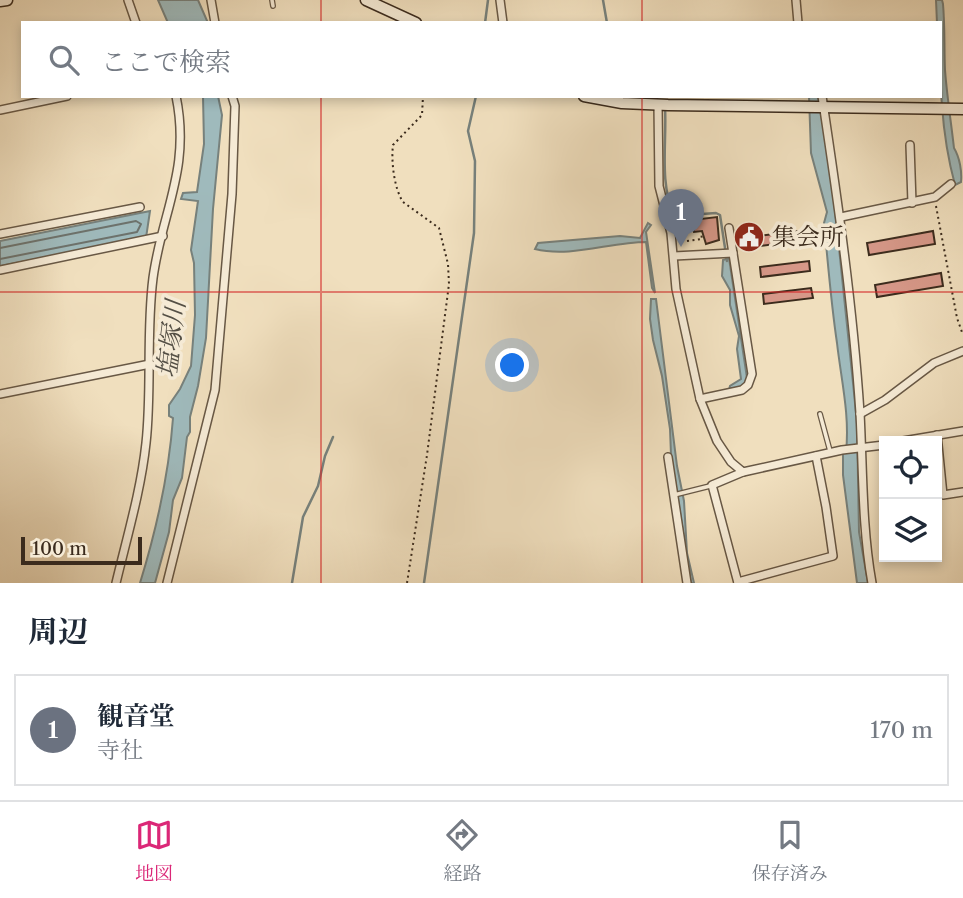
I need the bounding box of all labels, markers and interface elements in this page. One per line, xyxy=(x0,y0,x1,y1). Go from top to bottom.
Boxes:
search box xyxy=(21,21,942,98)
icon: search xyxy=(45,41,83,79)
text: ここで検索 xyxy=(101,46,231,78)
pin: 1 xyxy=(658,189,704,247)
public building icon: 集会所 xyxy=(732,220,766,254)
place label: 集会所 xyxy=(772,222,844,251)
water label: 塩塚川 xyxy=(150,295,192,380)
your location xyxy=(495,348,529,382)
map controls xyxy=(879,436,942,562)
button: locate xyxy=(879,436,942,499)
button: layers xyxy=(879,499,942,562)
scale bar xyxy=(21,534,142,566)
text: 100 m xyxy=(32,537,87,560)
text: 周辺 xyxy=(28,613,88,650)
text: 観音堂 xyxy=(97,700,175,732)
text: 1 xyxy=(48,716,58,744)
text: 170 m xyxy=(870,716,933,744)
text: 寺社 xyxy=(97,736,143,764)
tab: 地図 xyxy=(135,816,173,885)
tab: 経路 xyxy=(443,816,482,885)
tab: 保存済み xyxy=(752,816,828,885)

